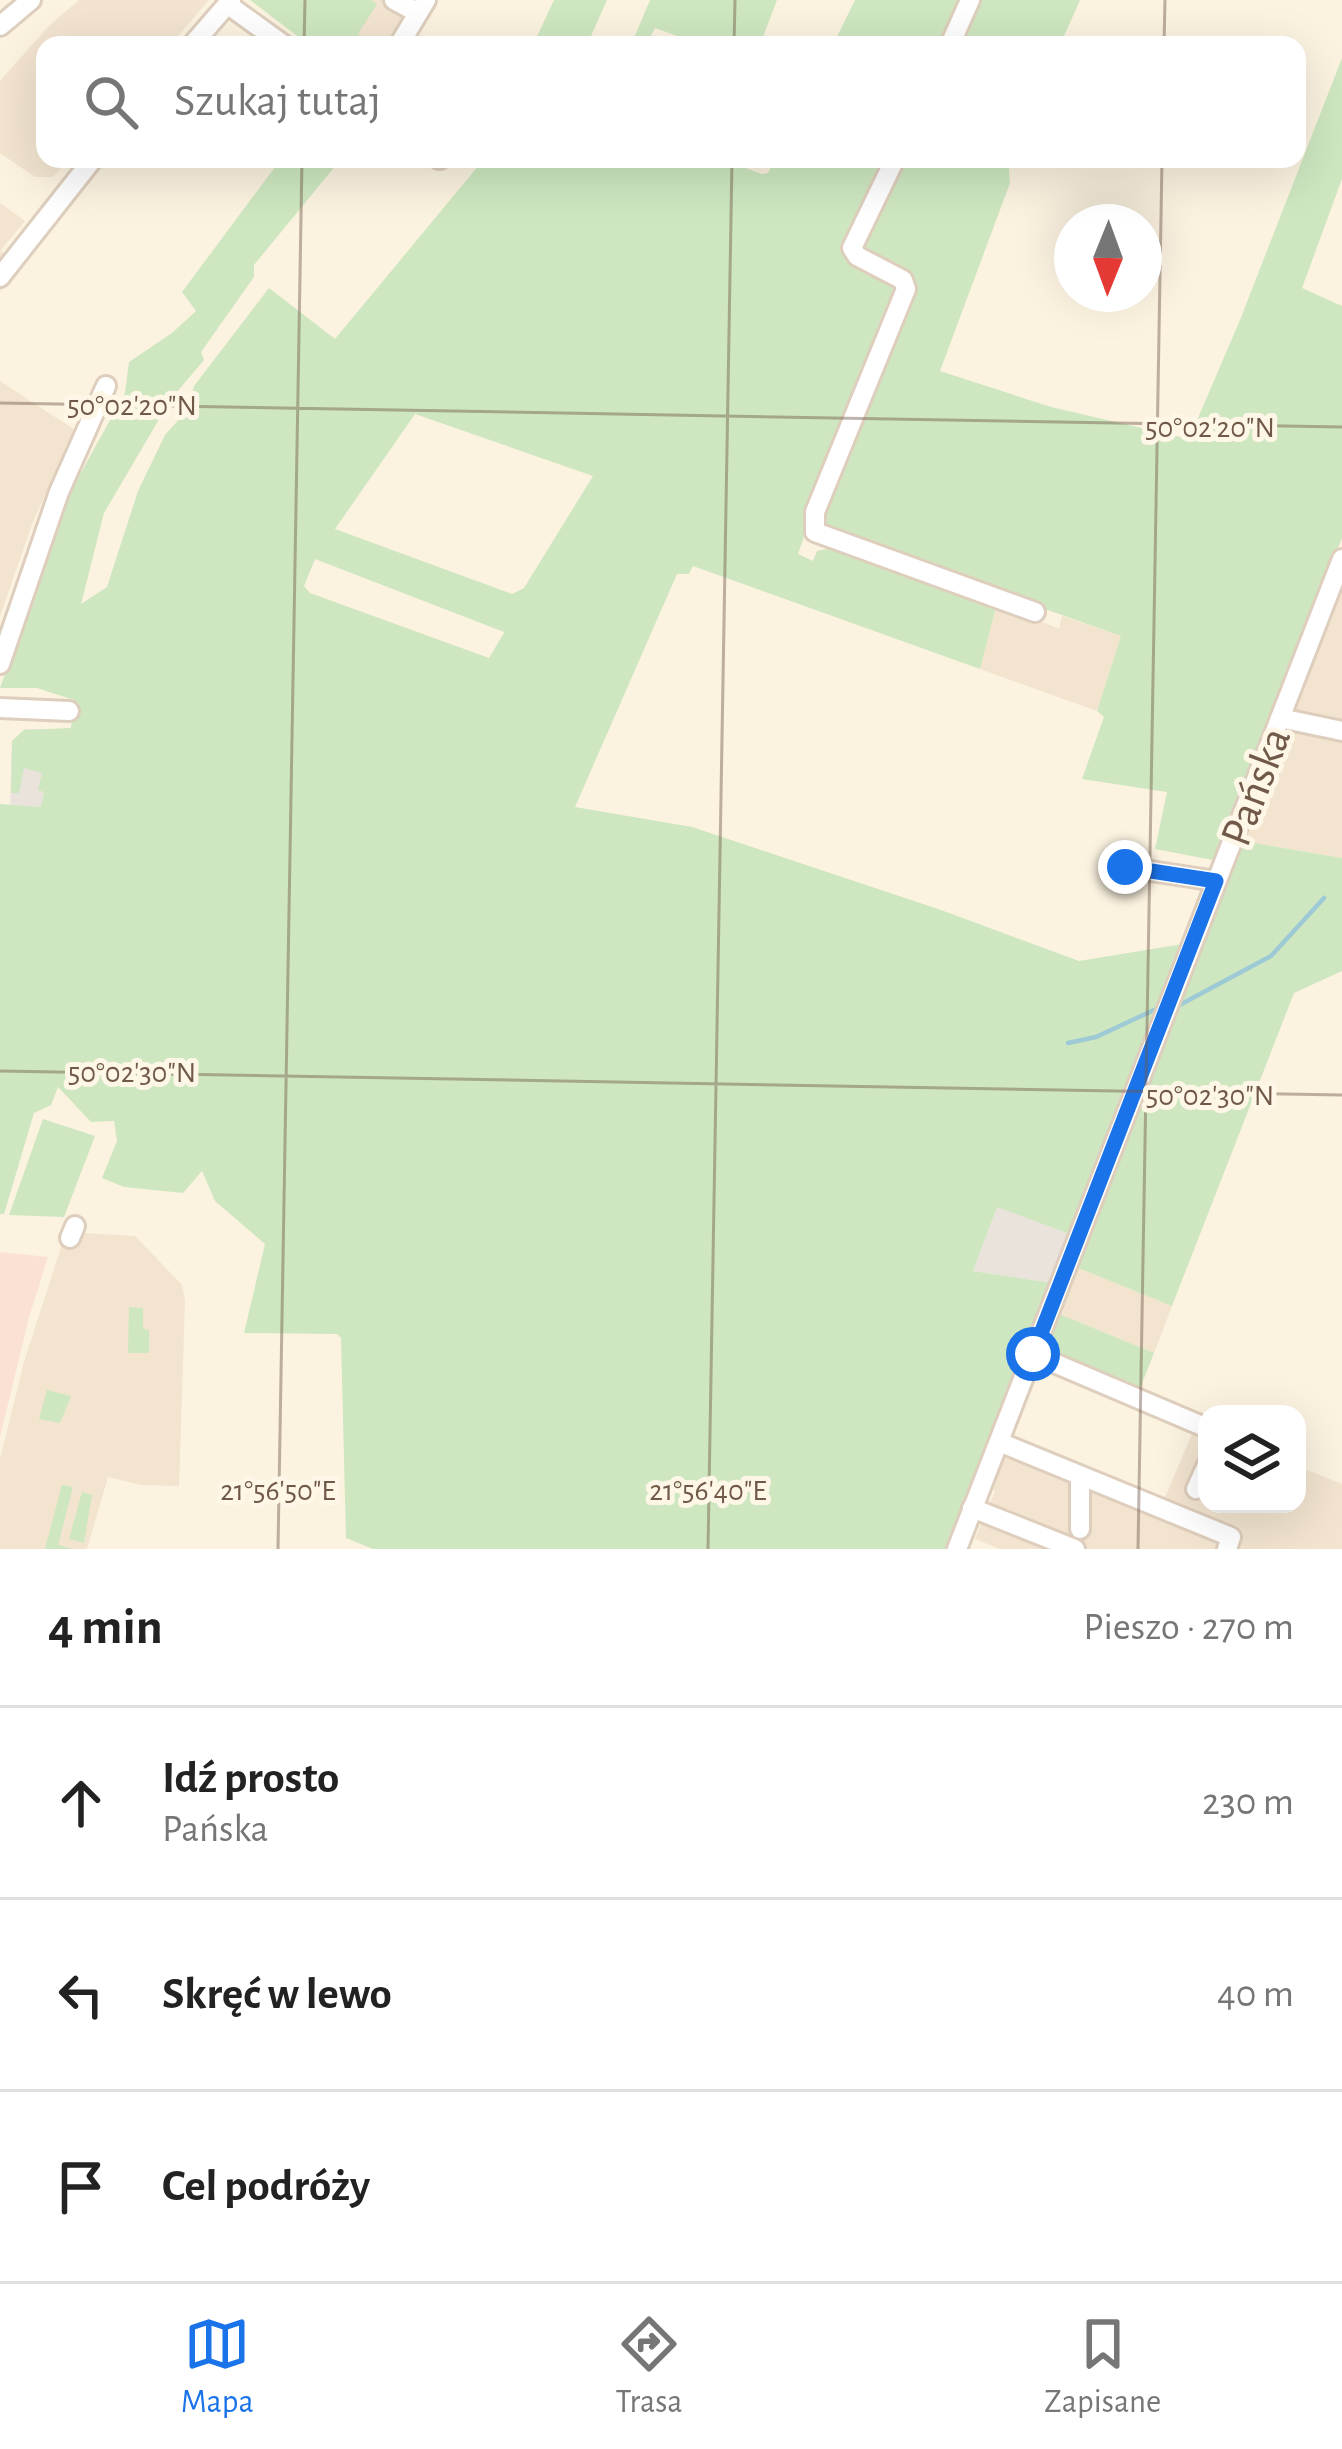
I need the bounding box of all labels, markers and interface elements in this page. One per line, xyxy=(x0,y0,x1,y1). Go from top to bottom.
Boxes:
search box xyxy=(36,36,1306,168)
icon: search xyxy=(78,69,144,135)
text: Szukaj tutaj xyxy=(174,79,381,124)
north arrow xyxy=(1054,204,1162,312)
text: 50°02'20"N xyxy=(67,391,197,421)
text: 50°02'20"N xyxy=(1145,413,1275,443)
street label: Pańska xyxy=(1213,721,1299,852)
route end xyxy=(1098,840,1152,894)
text: 50°02'30"N xyxy=(68,1058,196,1088)
text: 50°02'30"N xyxy=(1146,1081,1274,1111)
route start xyxy=(1006,1327,1060,1381)
map controls xyxy=(1198,1405,1306,1513)
button: layers xyxy=(1198,1405,1306,1513)
text: 21°56'50"E xyxy=(220,1476,336,1506)
text: 21°56'40"E xyxy=(649,1476,767,1506)
text: 4 min xyxy=(48,1602,163,1653)
text: Pieszo · 270 m xyxy=(1083,1608,1294,1647)
text: Idź prosto xyxy=(162,1756,339,1801)
icon: ahead xyxy=(48,1770,114,1836)
text: 230 m xyxy=(1202,1783,1294,1822)
text: Pańska xyxy=(162,1810,268,1849)
icon: left xyxy=(48,1962,114,2028)
text: Skręć w lewo xyxy=(162,1972,392,2017)
text: 40 m xyxy=(1217,1975,1294,2014)
icon: arrive xyxy=(48,2154,114,2220)
text: Cel podróży xyxy=(162,2164,370,2209)
tab: Mapa xyxy=(181,2311,254,2423)
tab: Trasa xyxy=(616,2311,683,2423)
tab: Zapisane xyxy=(1044,2311,1161,2423)

